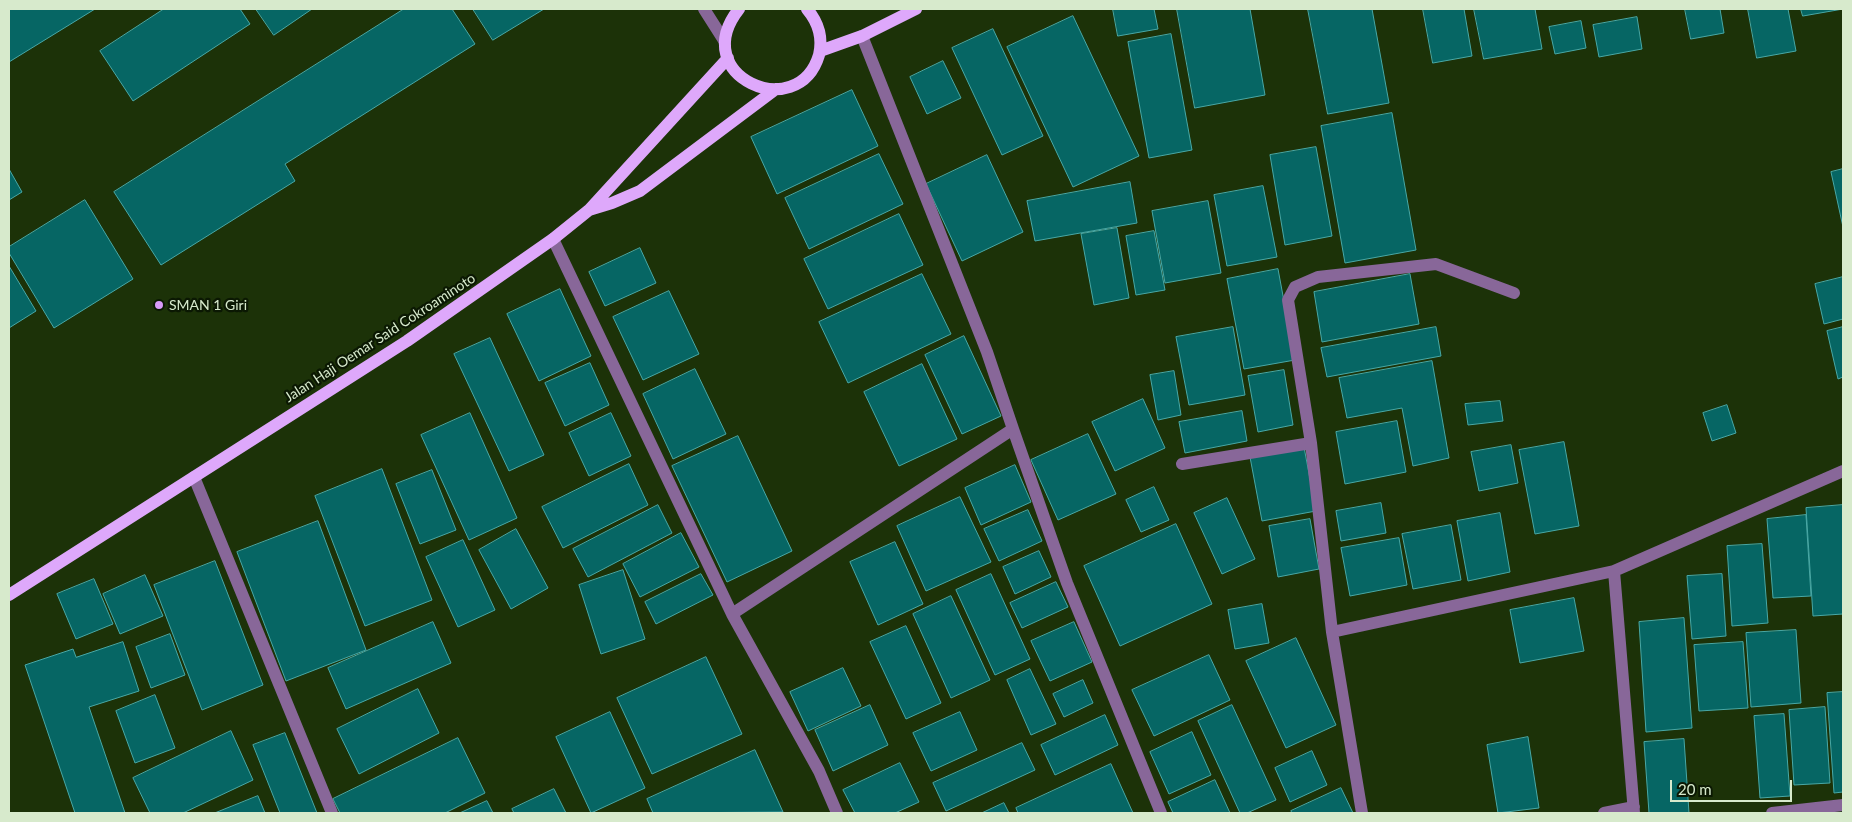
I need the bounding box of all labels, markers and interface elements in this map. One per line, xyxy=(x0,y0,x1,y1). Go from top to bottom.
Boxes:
street label: Jalan Haji Oemar Said Cokroaminoto xyxy=(281,270,479,406)
place label: SMAN 1 Giri xyxy=(169,297,247,313)
marker: SMAN 1 Giri xyxy=(153,299,165,311)
scale bar xyxy=(1672,770,1794,802)
text: 20 m xyxy=(1678,780,1712,798)

